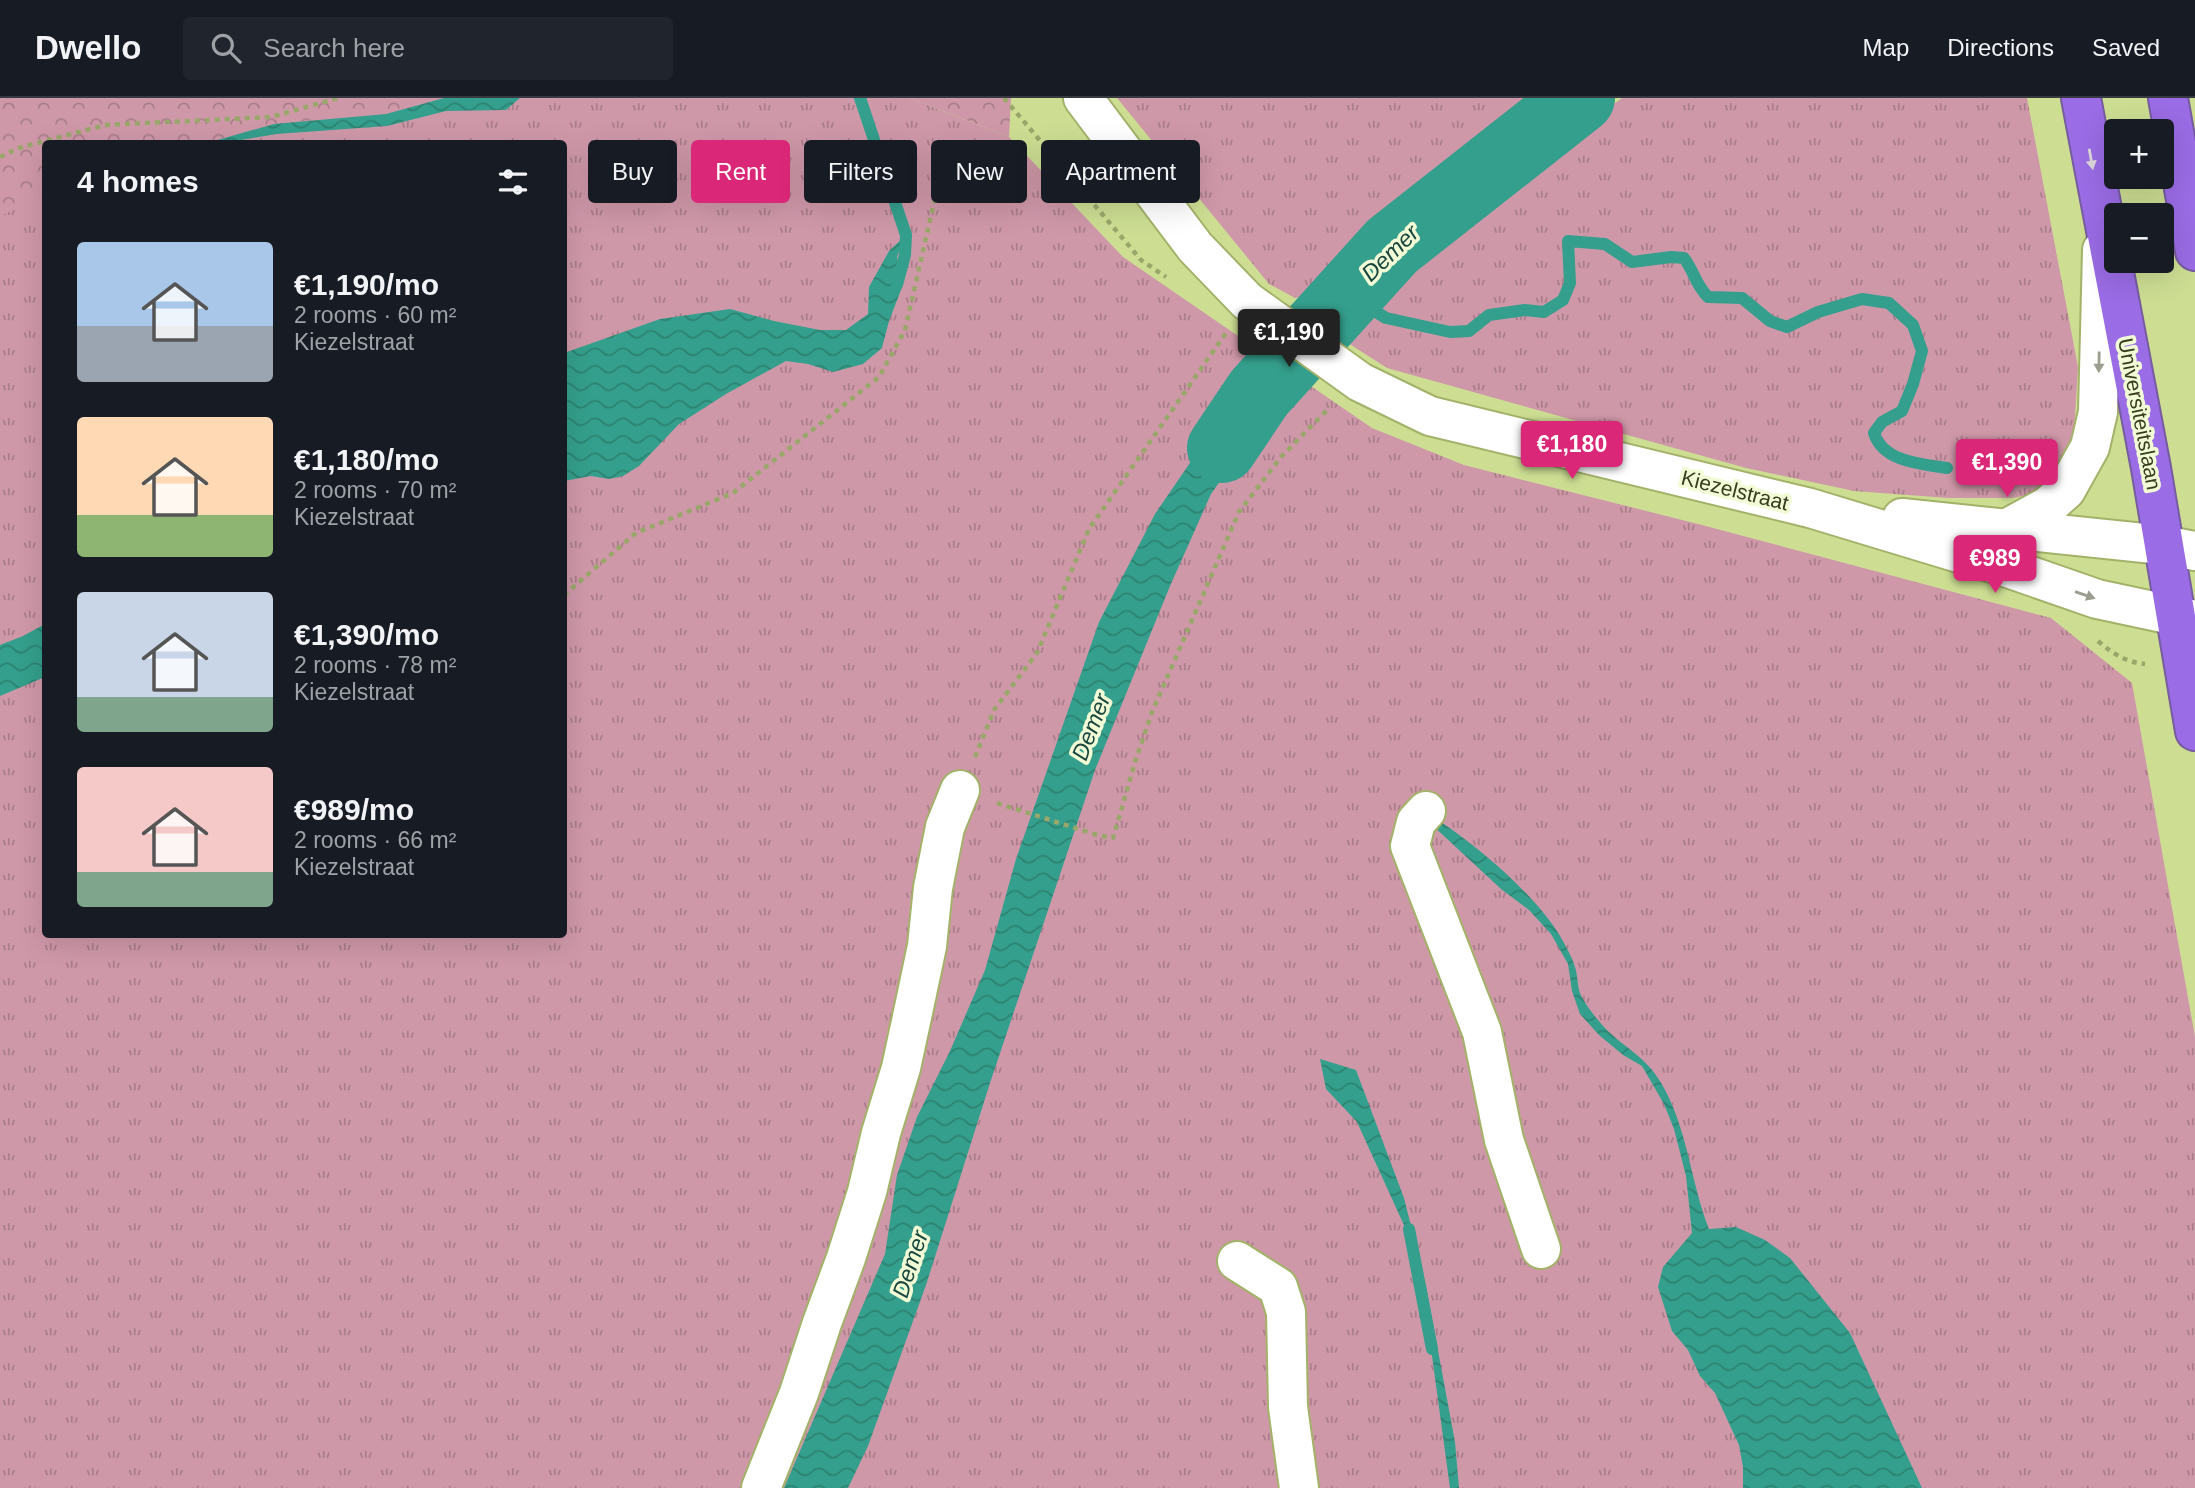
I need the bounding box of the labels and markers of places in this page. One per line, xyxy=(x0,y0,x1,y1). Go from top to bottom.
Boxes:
pin: €1,190 xyxy=(1232,310,1346,369)
pin: €1,180 xyxy=(1515,422,1629,481)
pin: €1,390 xyxy=(1950,440,2064,499)
pin: €989 xyxy=(1954,536,2036,595)

